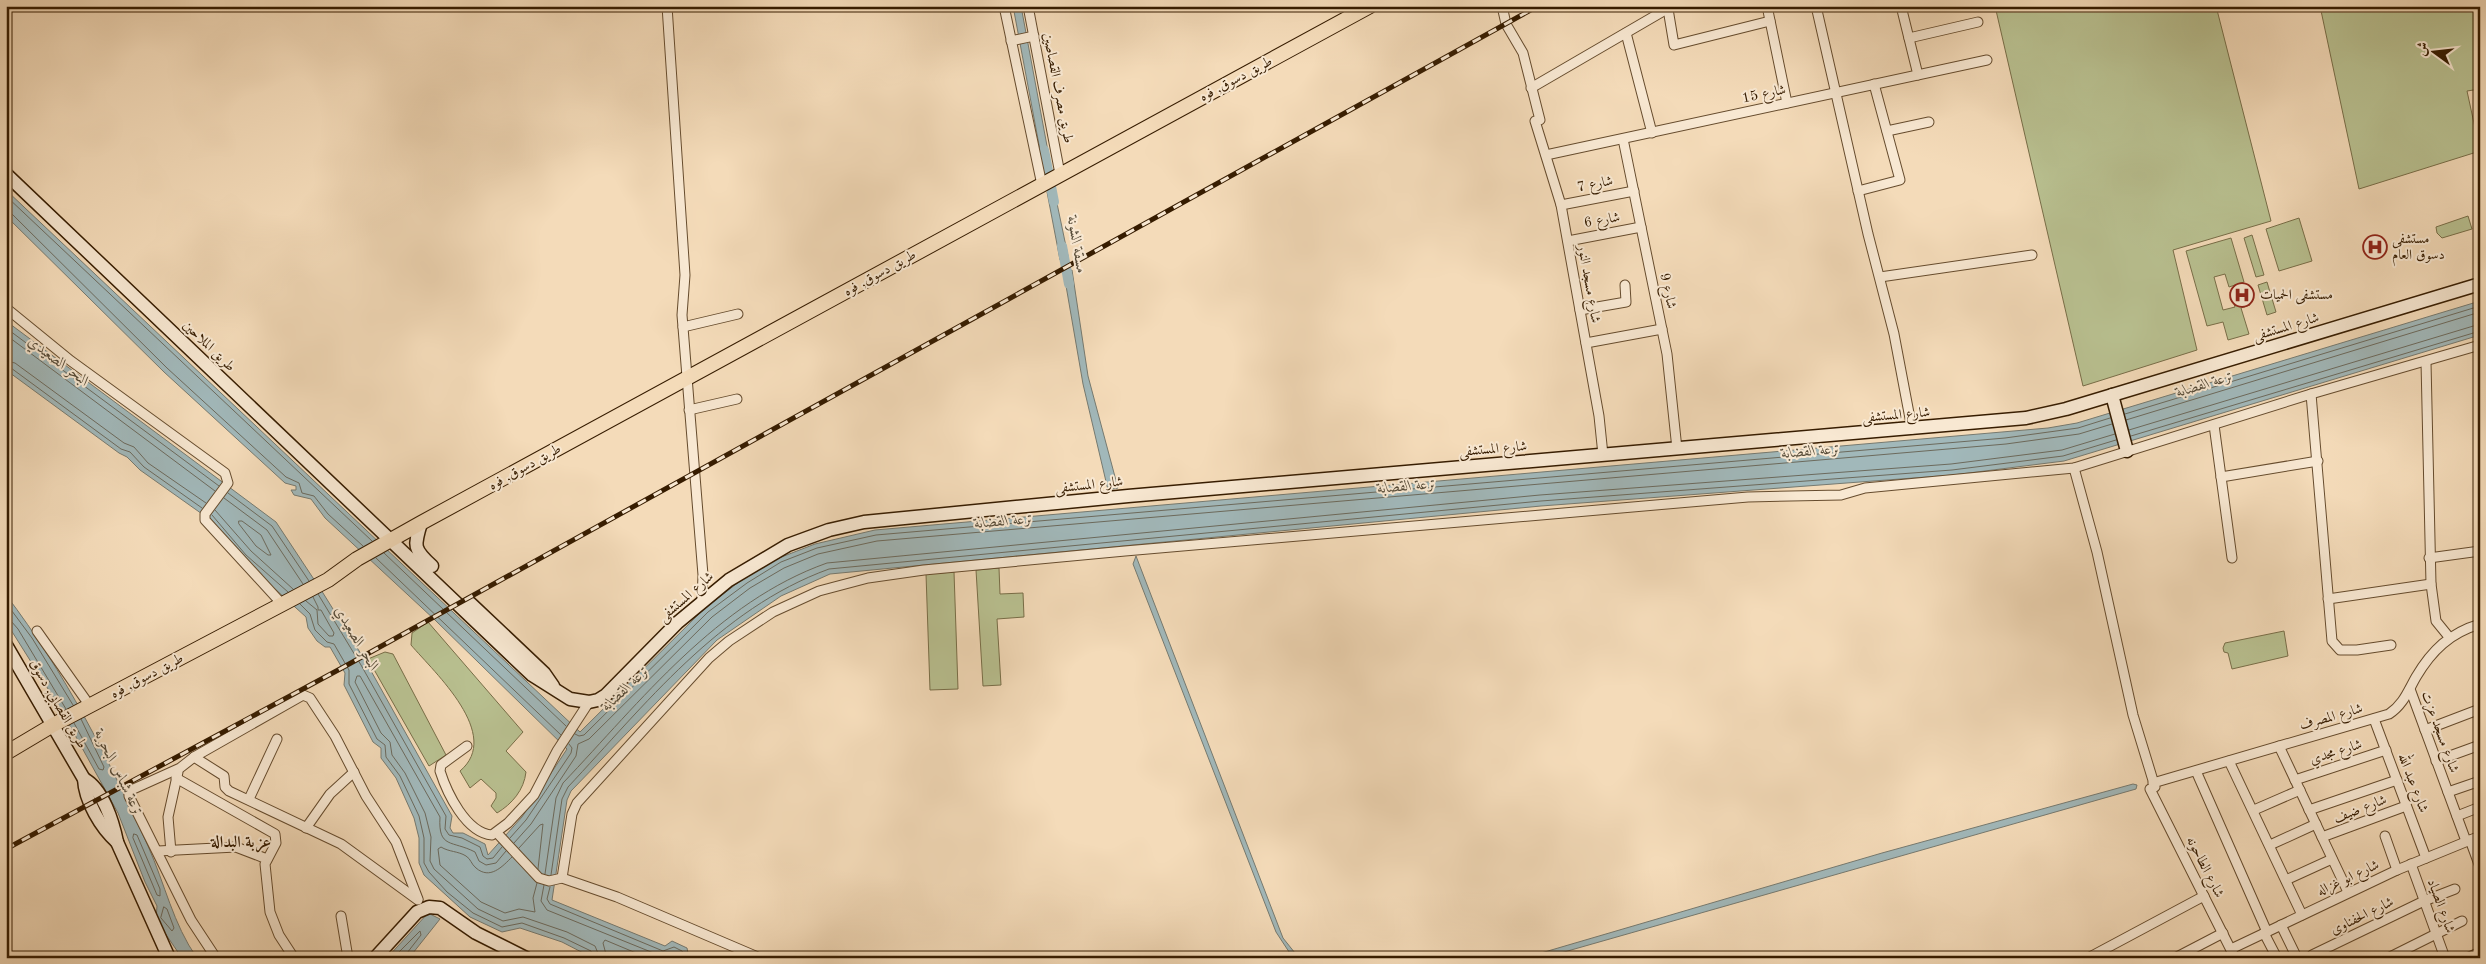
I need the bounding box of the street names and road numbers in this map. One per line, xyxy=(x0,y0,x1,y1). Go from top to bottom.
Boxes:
street label: طريق مصرف القصاصين xyxy=(1038,32,1076,145)
street label: طريق دسوق, فوه xyxy=(1197,54,1275,105)
street label: شارع 15 xyxy=(1741,83,1788,109)
street label: شارع 7 xyxy=(1576,174,1615,198)
street label: شارع 6 xyxy=(1583,210,1622,234)
street label: شارع مسجد النور xyxy=(1571,242,1603,325)
street label: طريق دسوق, فوه xyxy=(842,247,919,299)
street label: شارع 9 xyxy=(1653,272,1679,311)
street label: شارع المستشفى xyxy=(2251,310,2322,347)
street label: طريق الملاحين xyxy=(180,318,238,375)
street label: شارع المستشفى xyxy=(1861,405,1931,429)
street label: شارع المستشفى xyxy=(1458,439,1528,463)
street label: طريق دسوق, فوه xyxy=(487,441,564,493)
street label: شارع المستشفى xyxy=(1054,474,1124,500)
street label: شارع المستشفى xyxy=(656,569,719,628)
street label: طريق دسوق, فوه xyxy=(108,651,186,702)
street label: طريق القصابي, دسوق xyxy=(23,657,89,753)
street label: شارع مسجد عزت xyxy=(2415,689,2461,776)
street label: شارع المصرف xyxy=(2298,701,2365,737)
street label: شارع مجدي xyxy=(2308,737,2365,771)
street label: شارع عبد الله xyxy=(2392,750,2435,816)
street label: شارع ضيف xyxy=(2332,793,2390,829)
street label: شارع الطاحونه xyxy=(2180,834,2226,902)
street label: شارع ابو غزاله xyxy=(2315,858,2383,902)
street label: شارع الصياد xyxy=(2421,877,2457,936)
street label: شارع الحفناوى xyxy=(2328,895,2398,941)

